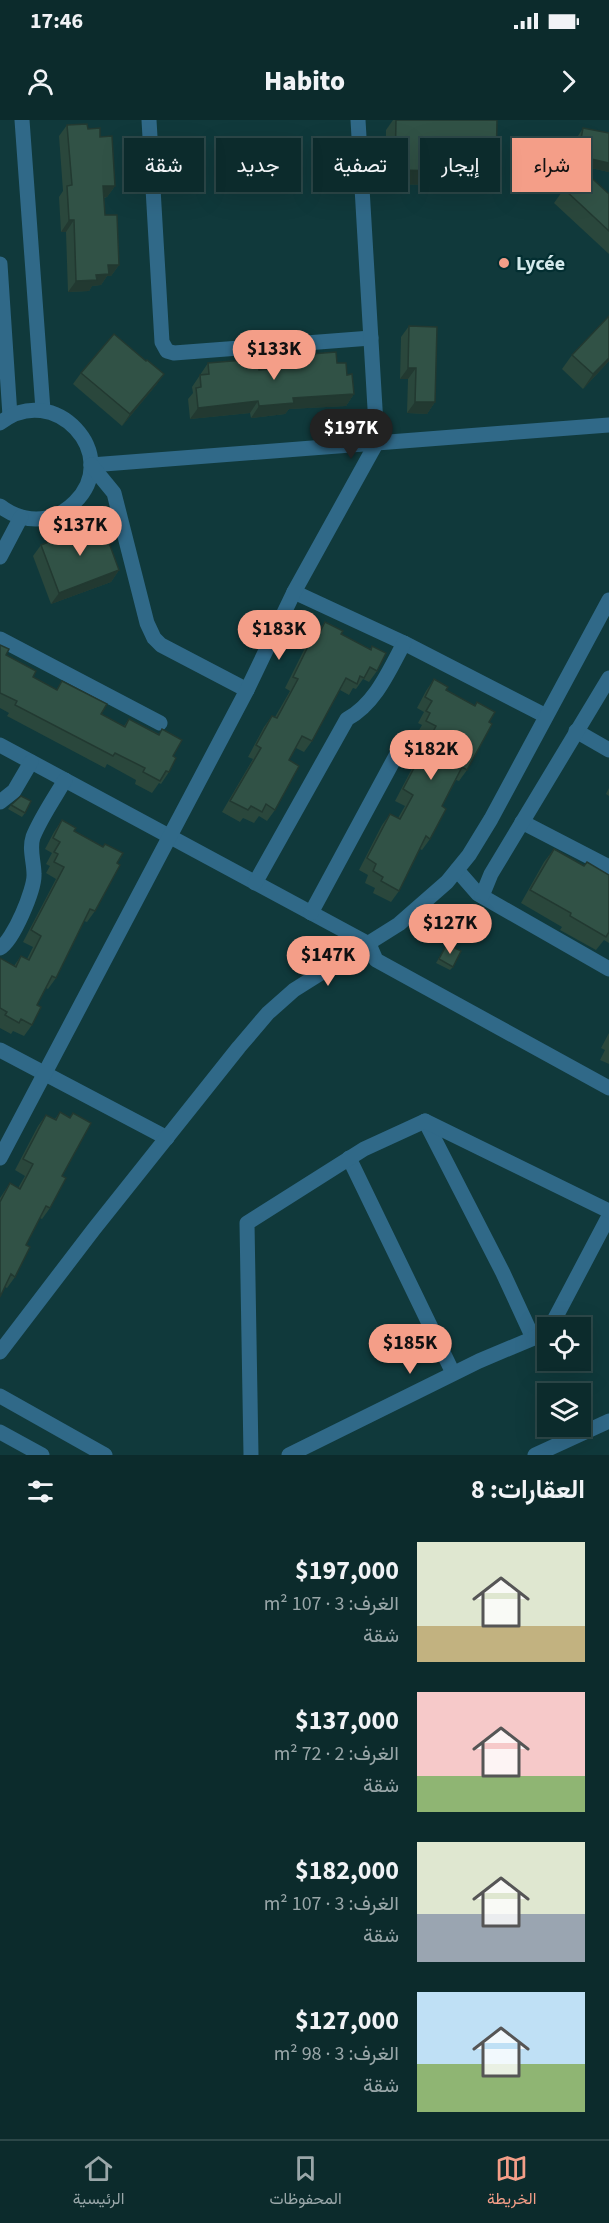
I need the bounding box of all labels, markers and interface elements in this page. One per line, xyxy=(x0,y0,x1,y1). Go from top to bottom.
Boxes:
text: 17:46 xyxy=(30,5,83,37)
text: Habito xyxy=(264,62,345,101)
icon: person xyxy=(24,65,57,98)
icon: forward xyxy=(552,65,585,98)
chip: شقة xyxy=(124,138,204,192)
chip: جديد xyxy=(216,138,301,192)
chip: تصفية xyxy=(313,138,408,192)
chip: إيجار xyxy=(420,138,500,192)
chip: شراء xyxy=(512,138,591,192)
place label: Lycée xyxy=(516,250,565,278)
marker: Lycée xyxy=(497,256,511,270)
pin: $133K xyxy=(232,330,316,381)
text: $133K xyxy=(247,335,301,363)
pin: $197K xyxy=(309,409,393,460)
text: $197K xyxy=(324,414,378,442)
pin: $137K xyxy=(38,506,122,557)
text: $137K xyxy=(53,511,107,539)
pin: $183K xyxy=(237,610,321,661)
text: $183K xyxy=(252,615,306,643)
pin: $182K xyxy=(389,730,473,781)
text: $182K xyxy=(404,735,458,763)
pin: $127K xyxy=(408,904,492,955)
text: $127K xyxy=(423,909,477,937)
pin: $147K xyxy=(286,936,370,987)
text: $147K xyxy=(301,941,355,969)
map controls xyxy=(537,1317,591,1437)
button: locate xyxy=(537,1317,591,1371)
pin: $185K xyxy=(368,1324,452,1375)
text: $185K xyxy=(383,1329,437,1357)
button: layers xyxy=(537,1383,591,1437)
text: العقارات: 8 xyxy=(471,1471,585,1508)
icon: filters xyxy=(24,1475,57,1508)
text: $197,000 xyxy=(295,1552,399,1589)
icon: home xyxy=(465,1566,537,1638)
text: الغرف: 3 · 107 m² xyxy=(264,1590,399,1618)
text: شقة xyxy=(363,1622,399,1650)
text: $137,000 xyxy=(295,1702,399,1739)
icon: home xyxy=(465,1716,537,1788)
text: الغرف: 2 · 72 m² xyxy=(274,1740,399,1768)
text: شقة xyxy=(363,1772,399,1800)
text: $182,000 xyxy=(295,1852,399,1889)
icon: home xyxy=(465,1866,537,1938)
text: الغرف: 3 · 107 m² xyxy=(264,1890,399,1918)
text: شقة xyxy=(363,1922,399,1950)
text: $127,000 xyxy=(295,2002,399,2039)
icon: home xyxy=(465,2016,537,2088)
text: الغرف: 3 · 98 m² xyxy=(274,2040,399,2068)
text: شقة xyxy=(363,2072,399,2100)
tab: الرئيسية xyxy=(73,2152,124,2213)
tab: المحفوظات xyxy=(270,2152,342,2213)
tab: الخريطة xyxy=(487,2152,536,2213)

